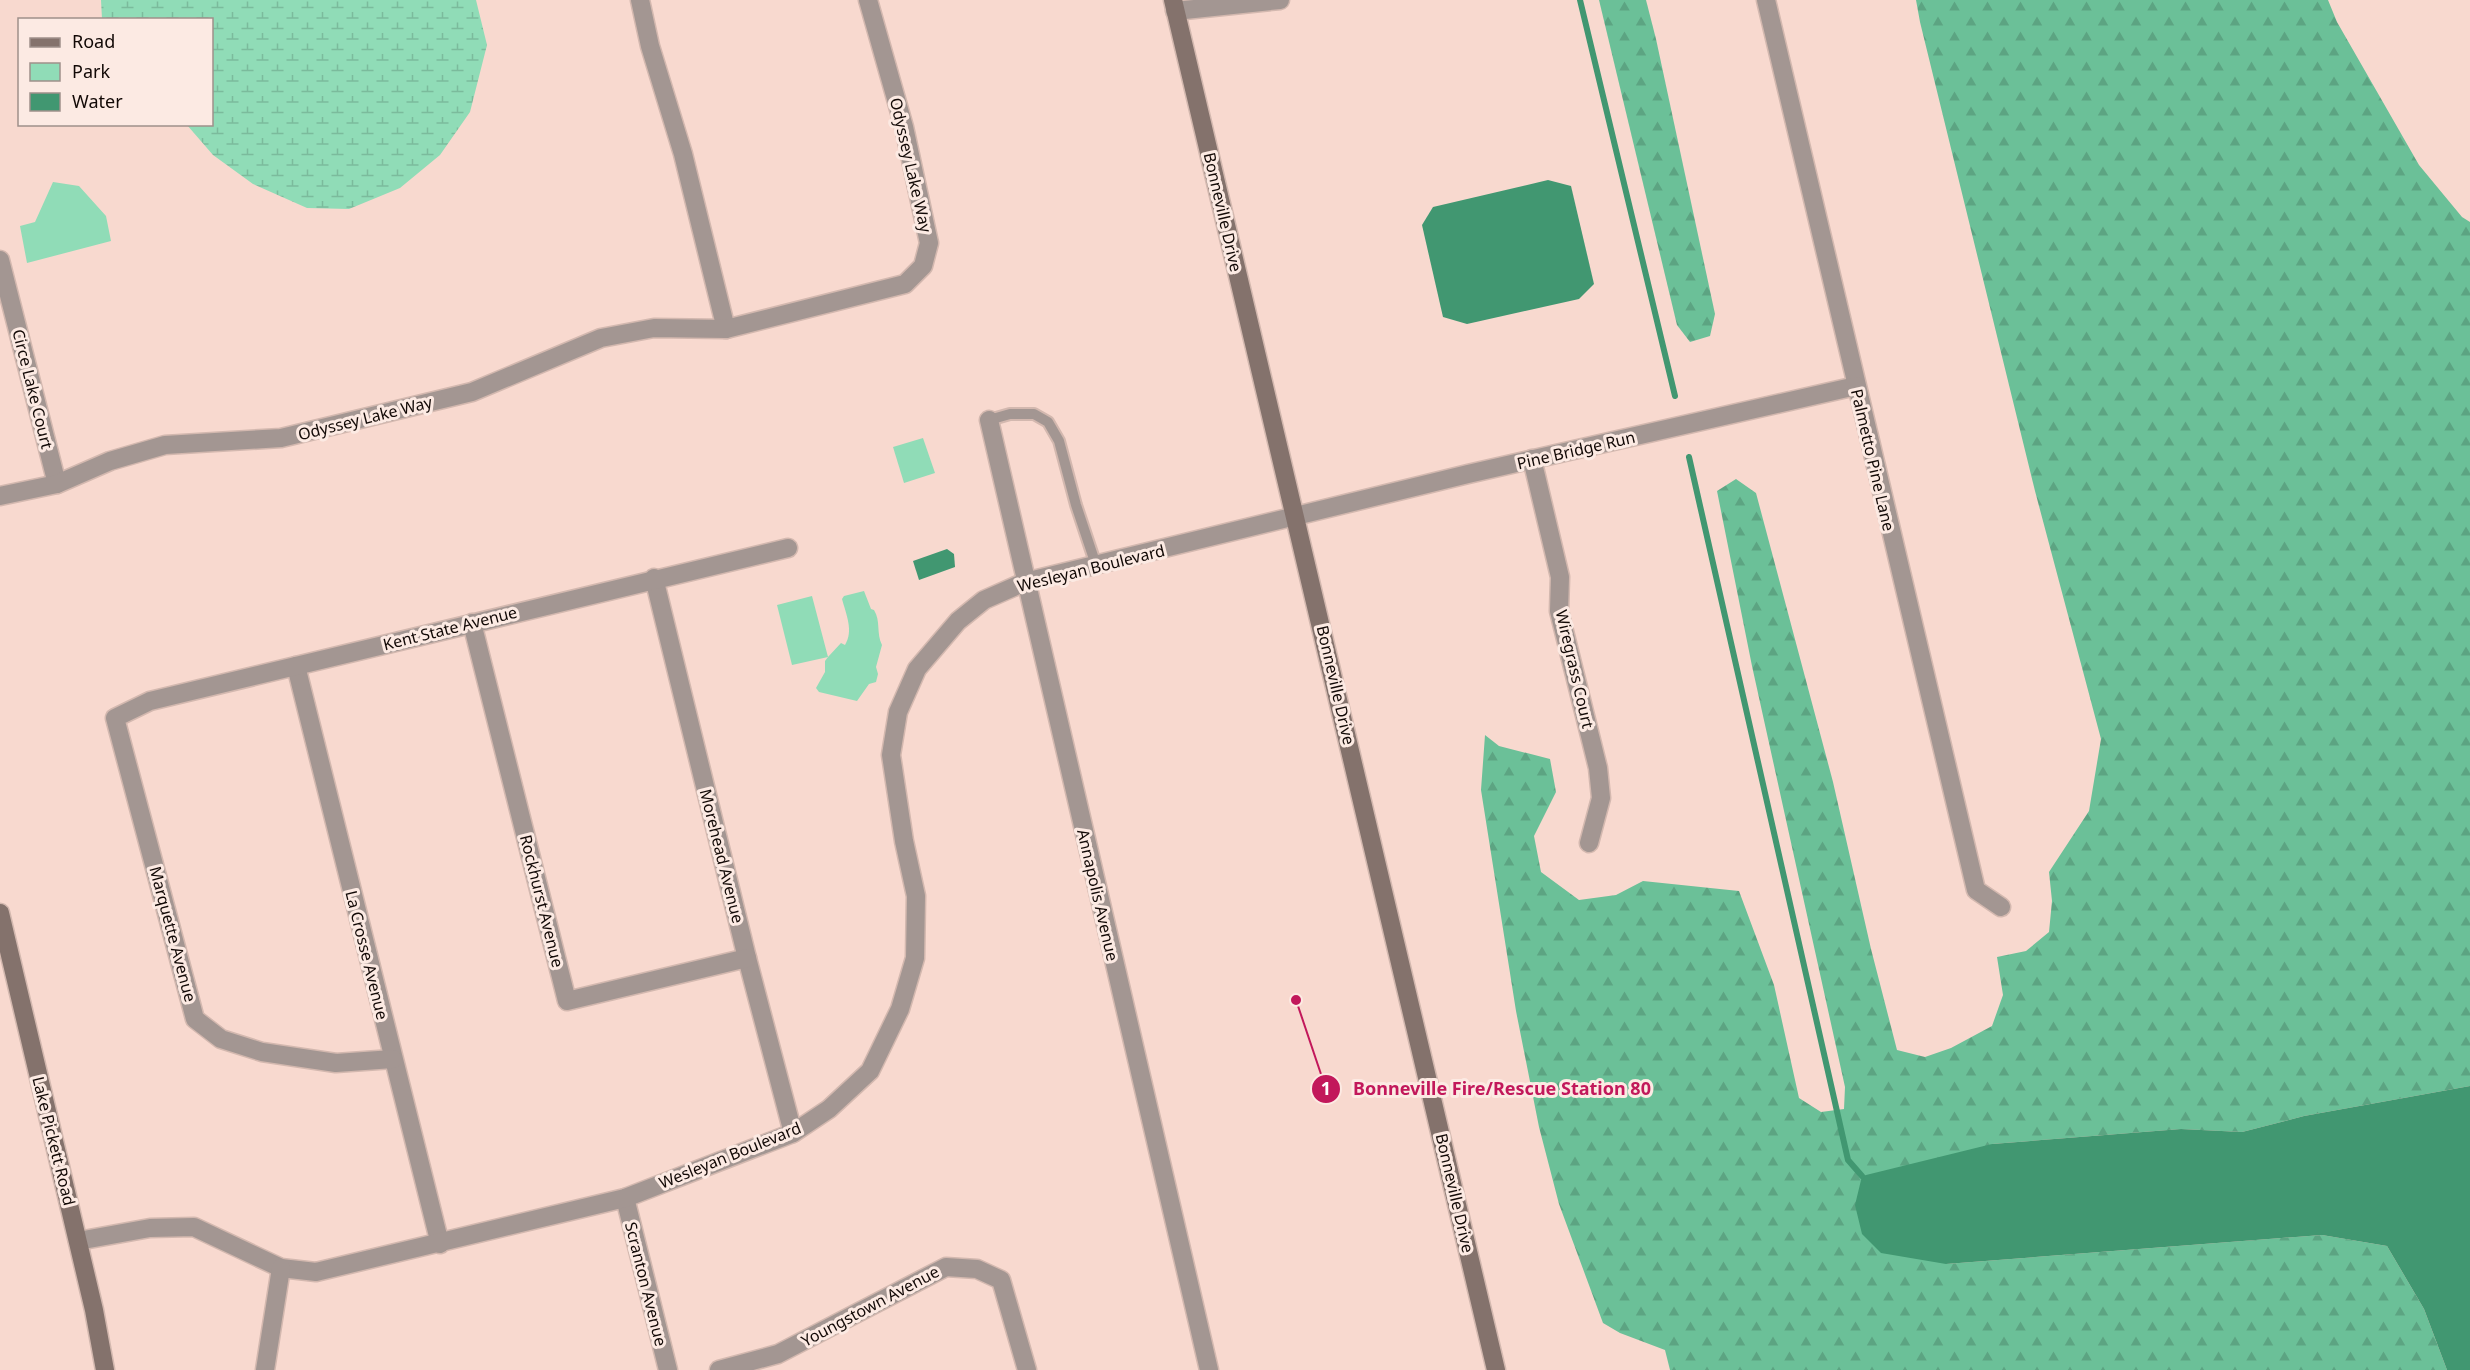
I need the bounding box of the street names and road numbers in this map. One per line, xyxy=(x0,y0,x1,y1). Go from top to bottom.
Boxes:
street label: Odyssey Lake Way xyxy=(885,95,937,235)
street label: Bonneville Drive xyxy=(1199,150,1247,274)
street label: Circe Lake Court xyxy=(8,327,59,451)
street label: Palmetto Pine Lane xyxy=(1846,387,1900,533)
street label: Odyssey Lake Way xyxy=(296,390,435,445)
street label: Pine Bridge Run xyxy=(1515,426,1637,474)
street label: Wesleyan Boulevard xyxy=(1015,539,1167,597)
street label: Kent State Avenue xyxy=(381,601,519,655)
street label: Wiregrass Court xyxy=(1551,608,1599,731)
street label: Bonneville Drive xyxy=(1312,623,1360,747)
street label: Morehead Avenue xyxy=(695,787,749,925)
street label: Annapolis Avenue xyxy=(1072,827,1124,963)
street label: Rockhurst Avenue xyxy=(515,832,569,970)
street label: Marquette Avenue xyxy=(144,864,202,1004)
street label: La Crosse Avenue xyxy=(340,888,394,1022)
street label: Lake Pickett Road xyxy=(27,1074,81,1208)
street label: Wesleyan Boulevard xyxy=(656,1116,804,1194)
street label: Bonneville Drive xyxy=(1431,1131,1479,1255)
street label: Scranton Avenue xyxy=(620,1220,672,1348)
street label: Youngstown Avenue xyxy=(797,1260,943,1352)

